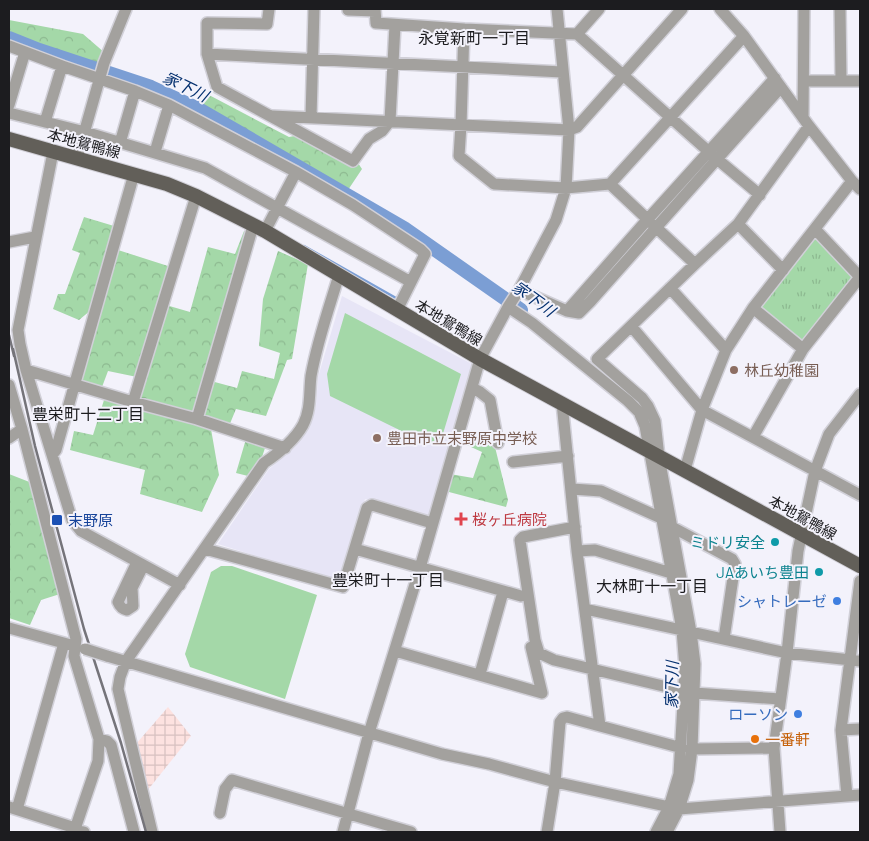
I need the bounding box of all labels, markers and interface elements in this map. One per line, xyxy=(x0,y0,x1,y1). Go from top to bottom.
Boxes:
district label: 永覚新町一丁目 xyxy=(418,28,530,47)
water label: 家下川 xyxy=(160,67,214,106)
street label: 本地鴛鴨線 xyxy=(45,125,123,161)
water label: 家下川 xyxy=(509,276,561,321)
street label: 本地鴛鴨線 xyxy=(412,295,486,349)
place label: 林丘幼稚園 xyxy=(744,361,819,379)
marker: 林丘幼稚園 xyxy=(728,364,740,376)
district label: 豊栄町十二丁目 xyxy=(32,404,144,423)
place label: 豊田市立末野原中学校 xyxy=(387,429,537,447)
marker: 豊田市立末野原中学校 xyxy=(371,432,383,444)
street label: 本地鴛鴨線 xyxy=(766,491,840,543)
place label: 桜ヶ丘病院 xyxy=(472,510,547,528)
place label: 末野原 xyxy=(68,511,113,529)
marker: 桜ヶ丘病院 xyxy=(454,512,468,526)
marker: 末野原 xyxy=(50,513,64,527)
place label: ミドリ安全 xyxy=(690,533,765,551)
marker: ミドリ安全 xyxy=(769,536,781,548)
place label: JAあいち豊田 xyxy=(716,563,809,581)
marker: JAあいち豊田 xyxy=(813,566,825,578)
district label: 豊栄町十一丁目 xyxy=(332,570,444,589)
district label: 大林町十一丁目 xyxy=(596,576,708,595)
place label: シャトレーゼ xyxy=(737,592,827,610)
marker: シャトレーゼ xyxy=(831,595,843,607)
water label: 家下川 xyxy=(661,659,681,709)
place label: ローソン xyxy=(728,705,788,723)
marker: ローソン xyxy=(792,708,804,720)
place label: 一番軒 xyxy=(765,730,810,748)
marker: 一番軒 xyxy=(749,733,761,745)

